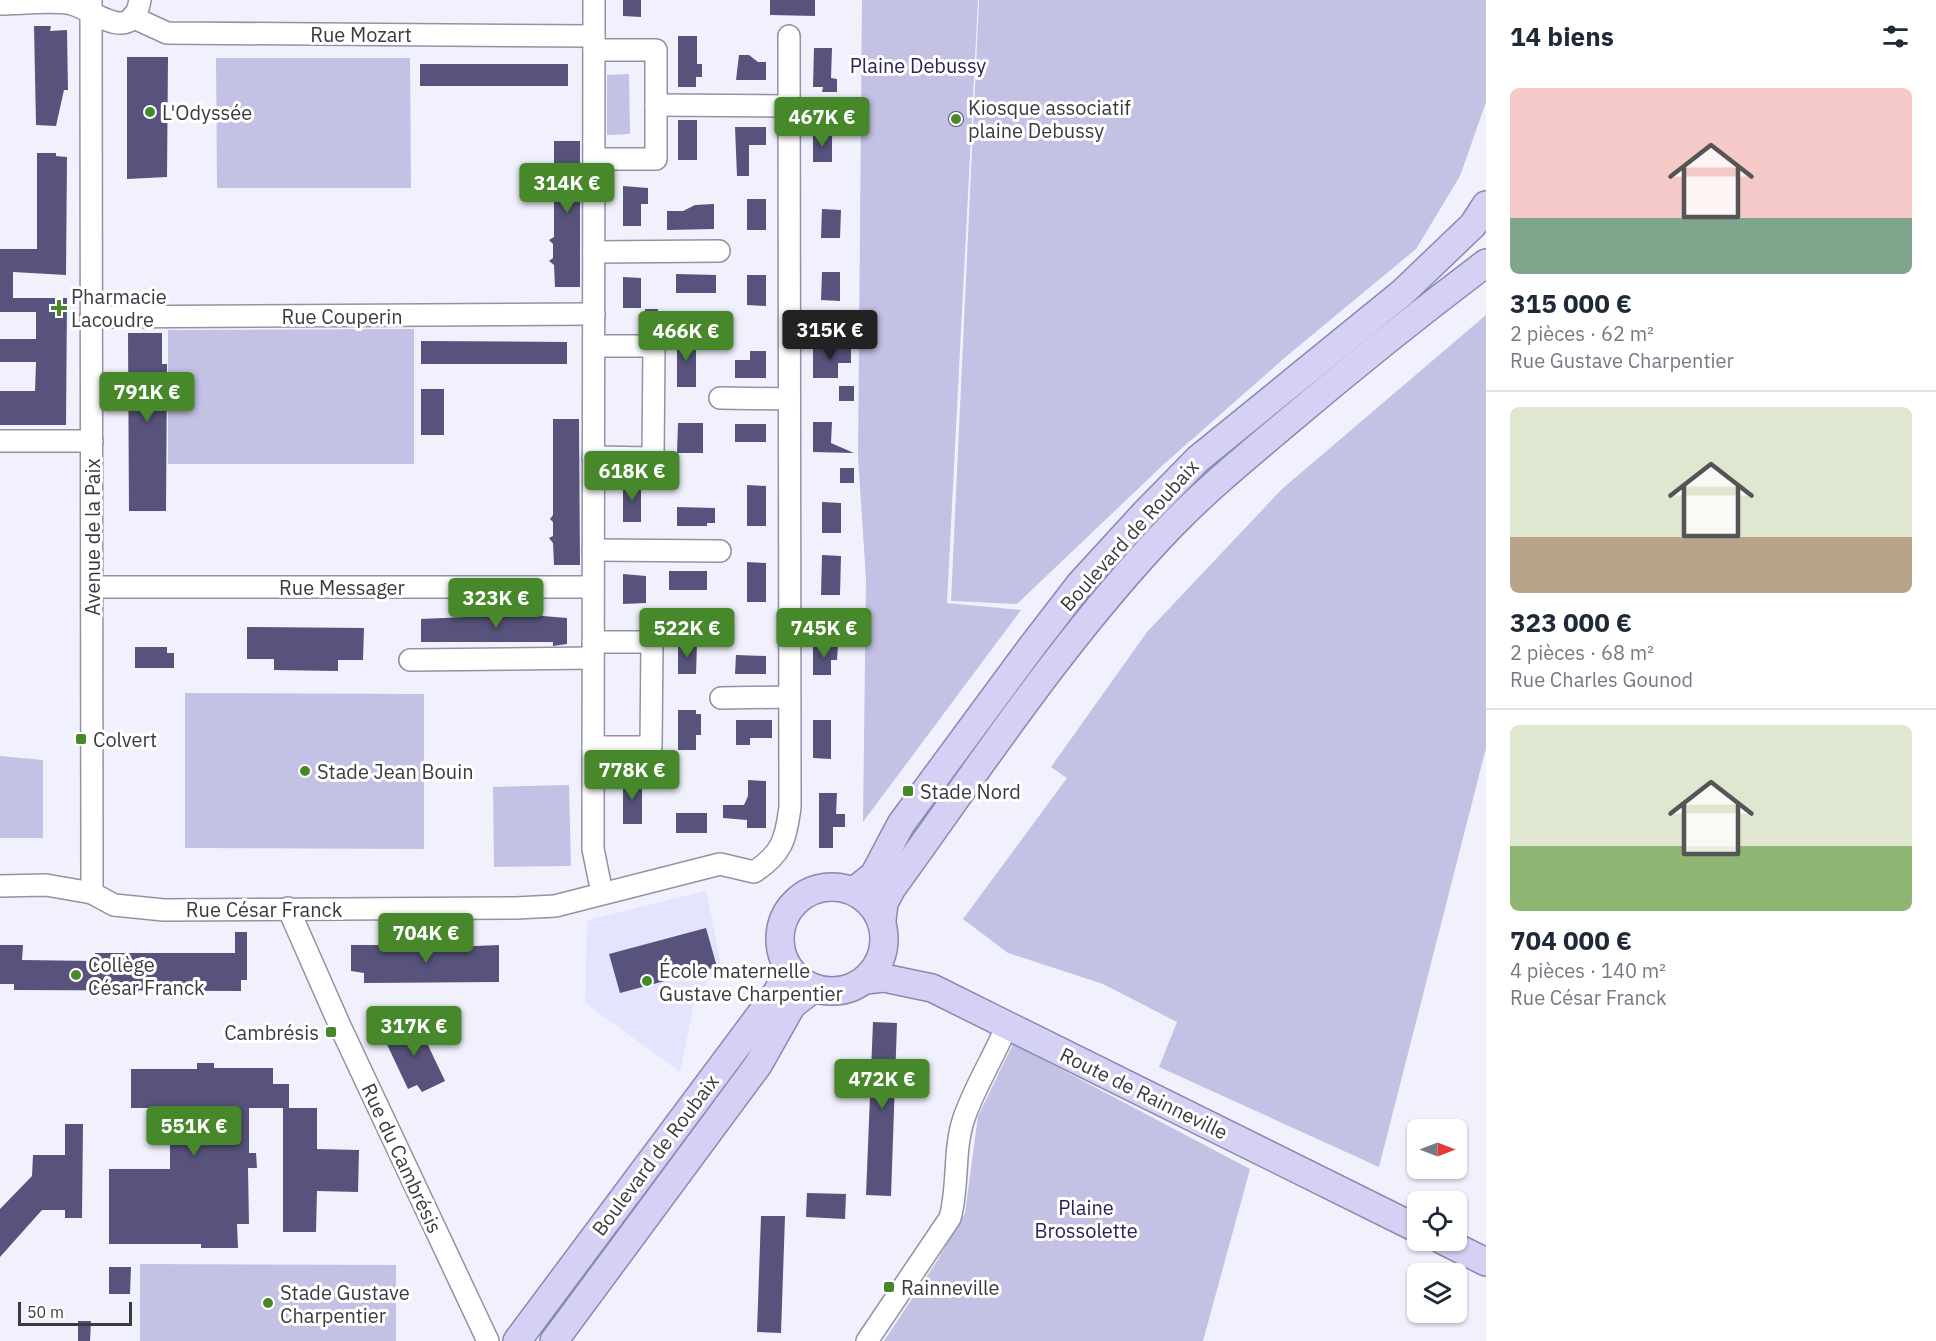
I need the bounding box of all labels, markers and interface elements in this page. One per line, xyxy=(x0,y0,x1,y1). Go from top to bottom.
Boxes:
text: 14 biens xyxy=(1510,19,1614,53)
icon: filters xyxy=(1879,20,1912,53)
street label: Rue Mozart xyxy=(310,21,412,48)
park label: Plaine Debussy xyxy=(850,52,986,79)
place label: Kiosque associatif plaine Debussy xyxy=(968,94,1131,144)
pin: 467K € xyxy=(773,97,871,148)
place label: L'Odyssée xyxy=(162,99,252,126)
text: 467K € xyxy=(788,103,856,130)
marker: L'Odyssée xyxy=(143,105,157,119)
marker: Kiosque associatif plaine Debussy xyxy=(949,112,963,126)
icon: home xyxy=(1657,127,1765,235)
pin: 314K € xyxy=(518,163,616,214)
text: 314K € xyxy=(533,169,601,196)
place label: Pharmacie Lacoudre xyxy=(71,283,167,333)
text: 315 000 € xyxy=(1510,286,1632,320)
marker: Pharmacie Lacoudre xyxy=(52,301,66,315)
street label: Rue Couperin xyxy=(281,303,403,330)
pin: 315K € xyxy=(781,310,879,361)
pin: 466K € xyxy=(637,311,735,362)
text: 315K € xyxy=(796,316,864,343)
text: 466K € xyxy=(652,317,720,344)
text: 2 pièces · 62 m² xyxy=(1510,320,1654,347)
text: Rue Gustave Charpentier xyxy=(1510,347,1734,374)
pin: 791K € xyxy=(98,372,196,423)
text: 791K € xyxy=(113,378,181,405)
icon: home xyxy=(1657,446,1765,554)
pin: 618K € xyxy=(583,451,681,502)
street label: Boulevard de Roubaix xyxy=(1054,453,1204,617)
text: 618K € xyxy=(598,457,666,484)
street label: Avenue de la Paix xyxy=(79,458,106,616)
street label: Rue Messager xyxy=(279,574,405,601)
pin: 323K € xyxy=(447,578,545,629)
text: 323K € xyxy=(462,584,530,611)
text: 323 000 € xyxy=(1510,605,1632,639)
pin: 522K € xyxy=(638,608,736,659)
pin: 745K € xyxy=(775,608,873,659)
text: 522K € xyxy=(653,614,721,641)
text: 745K € xyxy=(790,614,858,641)
text: 2 pièces · 68 m² xyxy=(1510,639,1654,666)
text: Rue Charles Gounod xyxy=(1510,666,1693,693)
place label: Colvert xyxy=(93,726,157,753)
marker: Colvert xyxy=(74,732,88,746)
pin: 778K € xyxy=(583,750,681,801)
text: 778K € xyxy=(598,756,666,783)
place label: Stade Jean Bouin xyxy=(317,758,474,785)
marker: Stade Jean Bouin xyxy=(298,764,312,778)
icon: home xyxy=(1657,764,1765,872)
place label: Stade Nord xyxy=(920,778,1021,805)
marker: Stade Nord xyxy=(901,784,915,798)
street label: Rue César Franck xyxy=(186,896,343,923)
pin: 704K € xyxy=(377,913,475,964)
text: 704K € xyxy=(392,919,460,946)
text: 704 000 € xyxy=(1510,923,1632,957)
place label: Collège César Franck xyxy=(88,951,205,1001)
place label: École maternelle Gustave Charpentier xyxy=(659,957,843,1007)
text: 4 pièces · 140 m² xyxy=(1510,957,1666,984)
marker: Collège César Franck xyxy=(69,968,83,982)
marker: École maternelle Gustave Charpentier xyxy=(640,974,654,988)
text: Rue César Franck xyxy=(1510,984,1666,1011)
pin: 317K € xyxy=(365,1006,463,1057)
text: 317K € xyxy=(380,1012,448,1039)
place label: Cambrésis xyxy=(224,1019,319,1046)
marker: Cambrésis xyxy=(324,1025,338,1039)
street label: Route de Rainneville xyxy=(1056,1041,1232,1145)
pin: 472K € xyxy=(833,1059,931,1110)
text: 472K € xyxy=(848,1065,916,1092)
street label: Boulevard de Roubaix xyxy=(585,1069,725,1241)
street label: Rue du Cambrésis xyxy=(355,1079,449,1237)
pin: 551K € xyxy=(145,1106,243,1157)
text: 551K € xyxy=(160,1112,228,1139)
north arrow xyxy=(1407,1119,1467,1179)
map controls xyxy=(1407,1119,1467,1323)
button: locate xyxy=(1407,1191,1467,1251)
park label: Plaine Brossolette xyxy=(1034,1194,1138,1244)
button: layers xyxy=(1407,1263,1467,1323)
place label: Rainneville xyxy=(901,1274,999,1301)
place label: Stade Gustave Charpentier xyxy=(280,1279,410,1329)
marker: Rainneville xyxy=(882,1280,896,1294)
marker: Stade Gustave Charpentier xyxy=(261,1296,275,1310)
scale bar xyxy=(18,1299,132,1326)
text: 50 m xyxy=(27,1302,64,1322)

